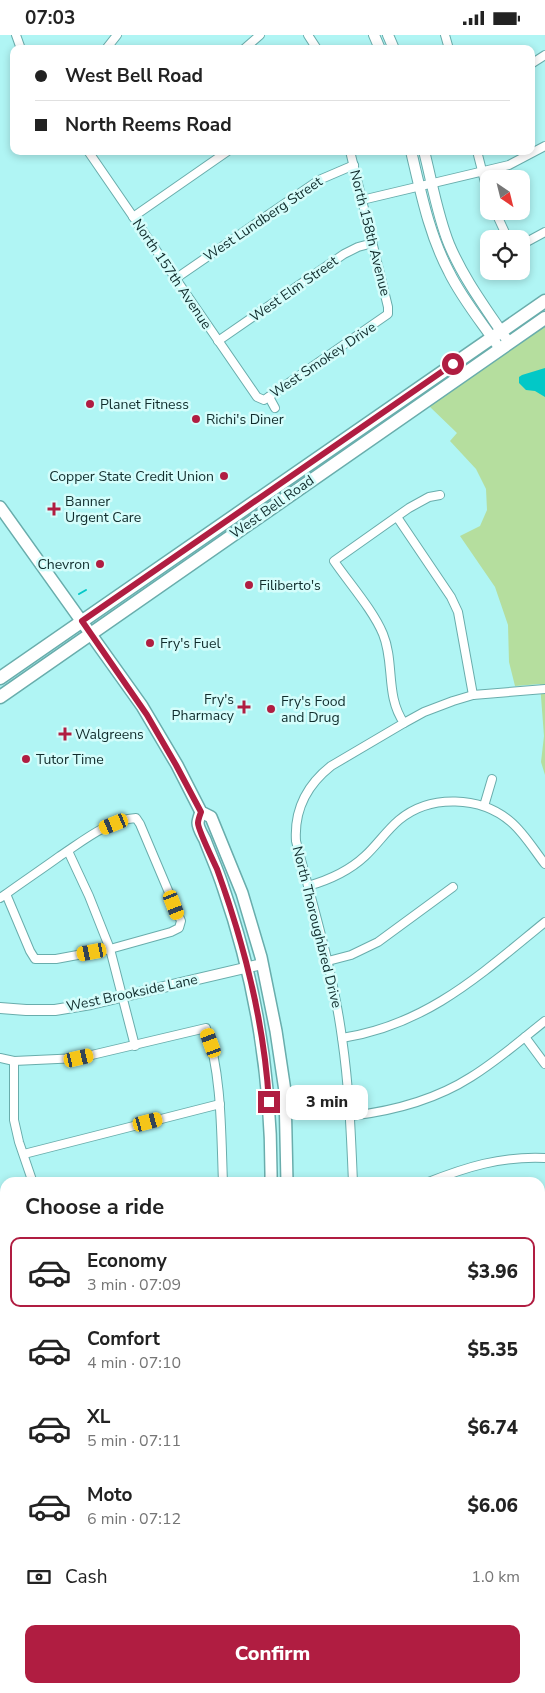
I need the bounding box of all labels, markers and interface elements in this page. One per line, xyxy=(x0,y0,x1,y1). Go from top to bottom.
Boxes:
text: 07:03 xyxy=(25,5,75,31)
text: West Bell Road xyxy=(65,63,203,89)
text: North Reems Road xyxy=(65,112,232,138)
street label: North 158th Avenue xyxy=(345,168,395,298)
north arrow xyxy=(480,170,530,220)
map controls xyxy=(480,170,530,280)
street label: West Lundberg Street xyxy=(200,172,326,266)
street label: North 157th Avenue xyxy=(128,215,216,333)
button: locate xyxy=(480,230,530,280)
street label: West Elm Street xyxy=(246,252,342,326)
street label: West Smokey Drive xyxy=(266,318,380,402)
route start xyxy=(442,353,464,375)
place label: Planet Fitness xyxy=(100,395,189,414)
marker: Planet Fitness xyxy=(84,398,96,410)
place label: Richi's Diner xyxy=(206,410,284,429)
marker: Richi's Diner xyxy=(190,413,202,425)
place label: Copper State Credit Union xyxy=(49,467,214,486)
marker: Copper State Credit Union xyxy=(218,470,230,482)
street label: West Bell Road xyxy=(226,471,318,543)
place label: Banner Urgent Care xyxy=(65,492,141,527)
marker: Banner Urgent Care xyxy=(47,502,61,516)
place label: Chevron xyxy=(37,555,90,574)
marker: Chevron xyxy=(94,558,106,570)
place label: Filiberto's xyxy=(259,576,321,595)
marker: Filiberto's xyxy=(243,579,255,591)
place label: Fry's Fuel xyxy=(160,634,221,653)
marker: Fry's Fuel xyxy=(144,637,156,649)
place label: Fry's Pharmacy xyxy=(172,690,235,725)
place label: Fry's Food and Drug xyxy=(281,692,346,727)
marker: Fry's Pharmacy xyxy=(238,701,250,713)
marker: Fry's Food and Drug xyxy=(265,703,277,715)
place label: Walgreens xyxy=(75,725,144,744)
marker: Walgreens xyxy=(59,728,71,740)
place label: Tutor Time xyxy=(36,750,104,769)
marker: Tutor Time xyxy=(20,753,32,765)
car xyxy=(97,811,130,837)
street label: North Thoroughbred Drive xyxy=(288,844,346,1010)
car xyxy=(161,888,186,922)
car xyxy=(75,942,108,962)
street label: West Brookside Lane xyxy=(65,970,199,1016)
car xyxy=(198,1026,223,1060)
car xyxy=(62,1047,95,1069)
callout: 3 min xyxy=(286,1085,369,1119)
route end xyxy=(258,1091,280,1113)
text: 3 min xyxy=(306,1091,348,1113)
car xyxy=(131,1111,164,1133)
text: Choose a ride xyxy=(25,1192,164,1222)
text: Economy xyxy=(87,1248,167,1274)
icon: car xyxy=(27,1250,72,1295)
text: $3.96 xyxy=(467,1259,518,1285)
text: 3 min · 07:09 xyxy=(87,1274,181,1296)
text: Comfort xyxy=(87,1326,160,1352)
icon: car xyxy=(27,1328,72,1373)
text: $5.35 xyxy=(467,1337,518,1363)
text: 4 min · 07:10 xyxy=(87,1352,181,1374)
text: XL xyxy=(87,1404,110,1430)
icon: car xyxy=(27,1406,72,1451)
text: $6.74 xyxy=(467,1415,518,1441)
text: 5 min · 07:11 xyxy=(87,1430,181,1452)
text: Moto xyxy=(87,1482,133,1508)
icon: car xyxy=(27,1484,72,1529)
text: $6.06 xyxy=(467,1493,518,1519)
text: 6 min · 07:12 xyxy=(87,1508,181,1530)
icon: cash xyxy=(25,1563,53,1591)
text: Cash xyxy=(65,1564,107,1590)
text: 1.0 km xyxy=(471,1566,520,1588)
button: Confirm xyxy=(25,1625,520,1683)

